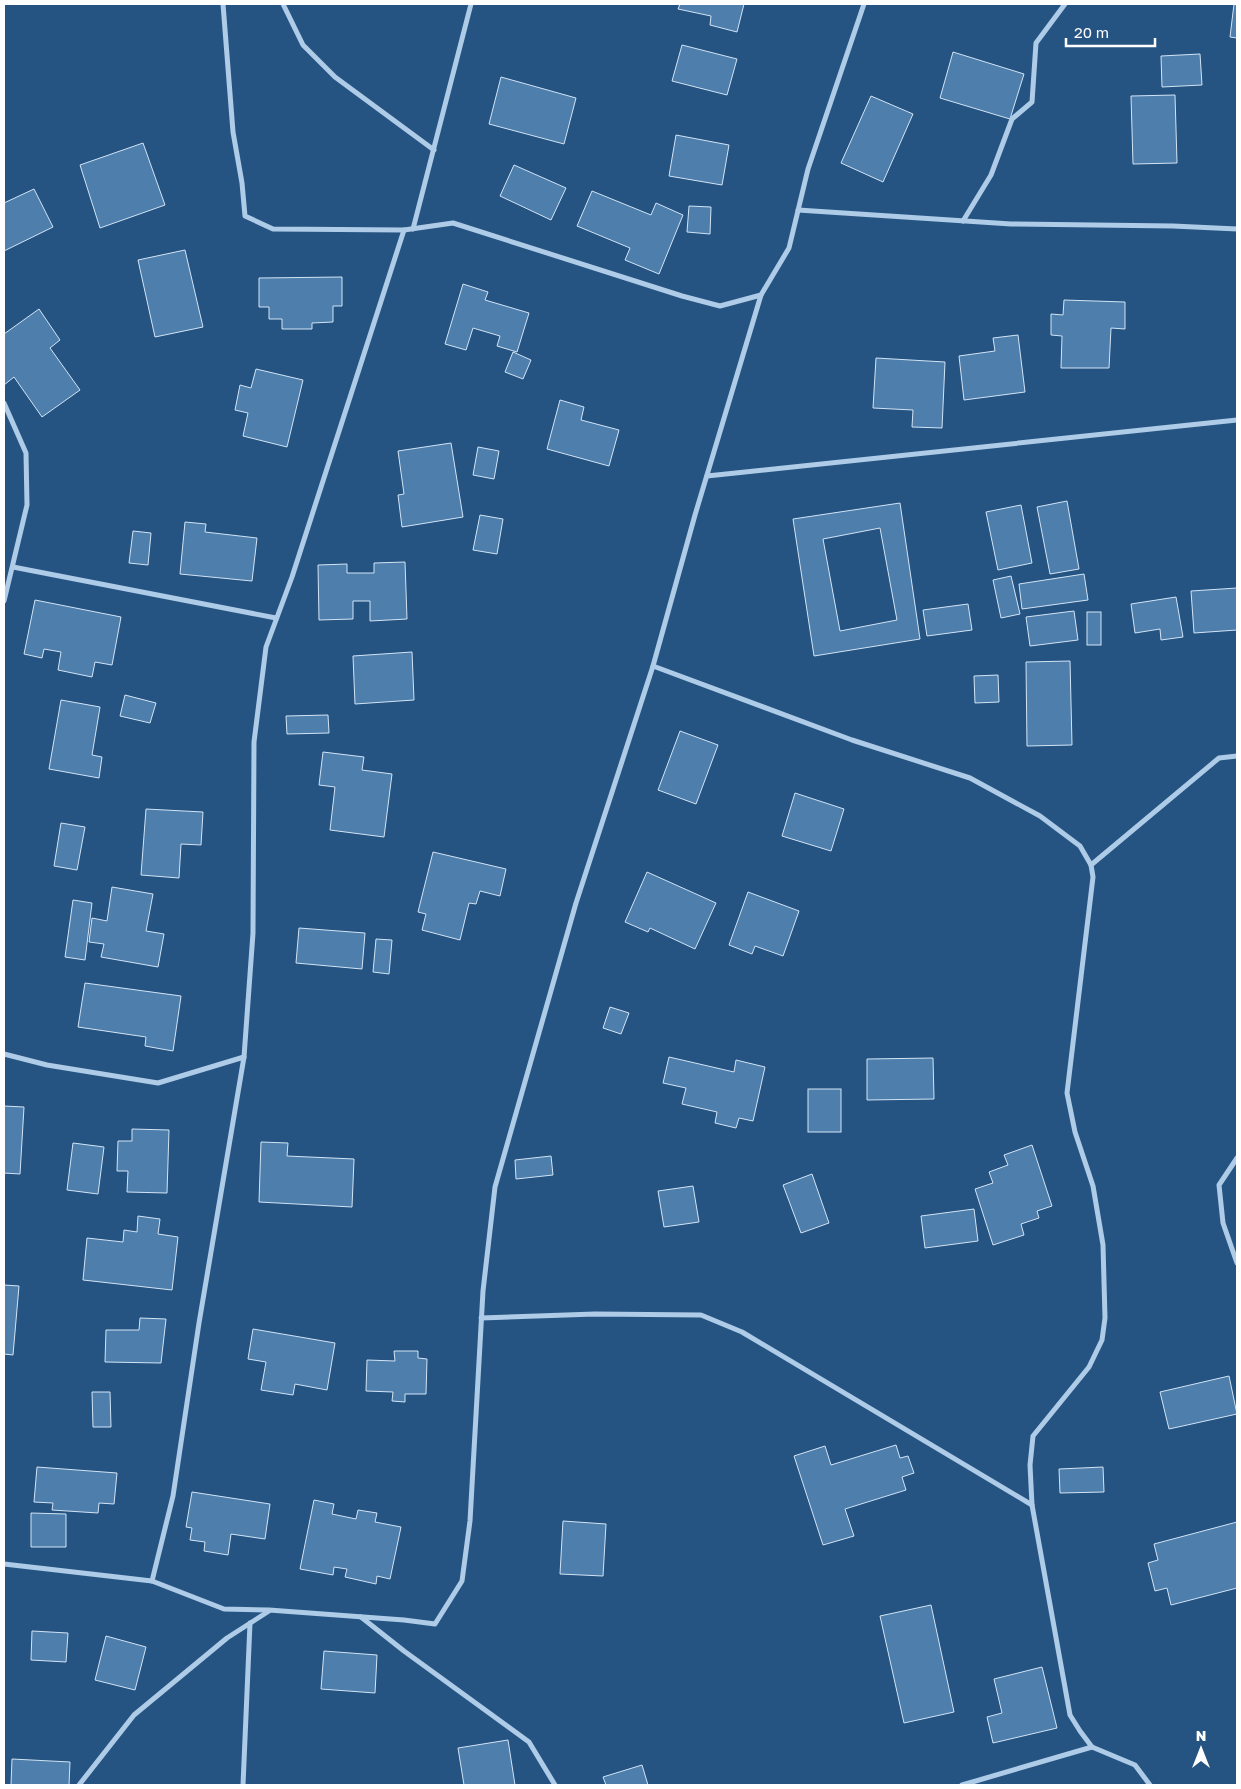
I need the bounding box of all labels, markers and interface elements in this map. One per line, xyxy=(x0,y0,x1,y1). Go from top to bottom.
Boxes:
scale bar xyxy=(1066,15,1155,47)
text: 20 m xyxy=(1074,23,1109,41)
north arrow xyxy=(1176,1724,1226,1774)
text: N xyxy=(1196,1727,1206,1744)

